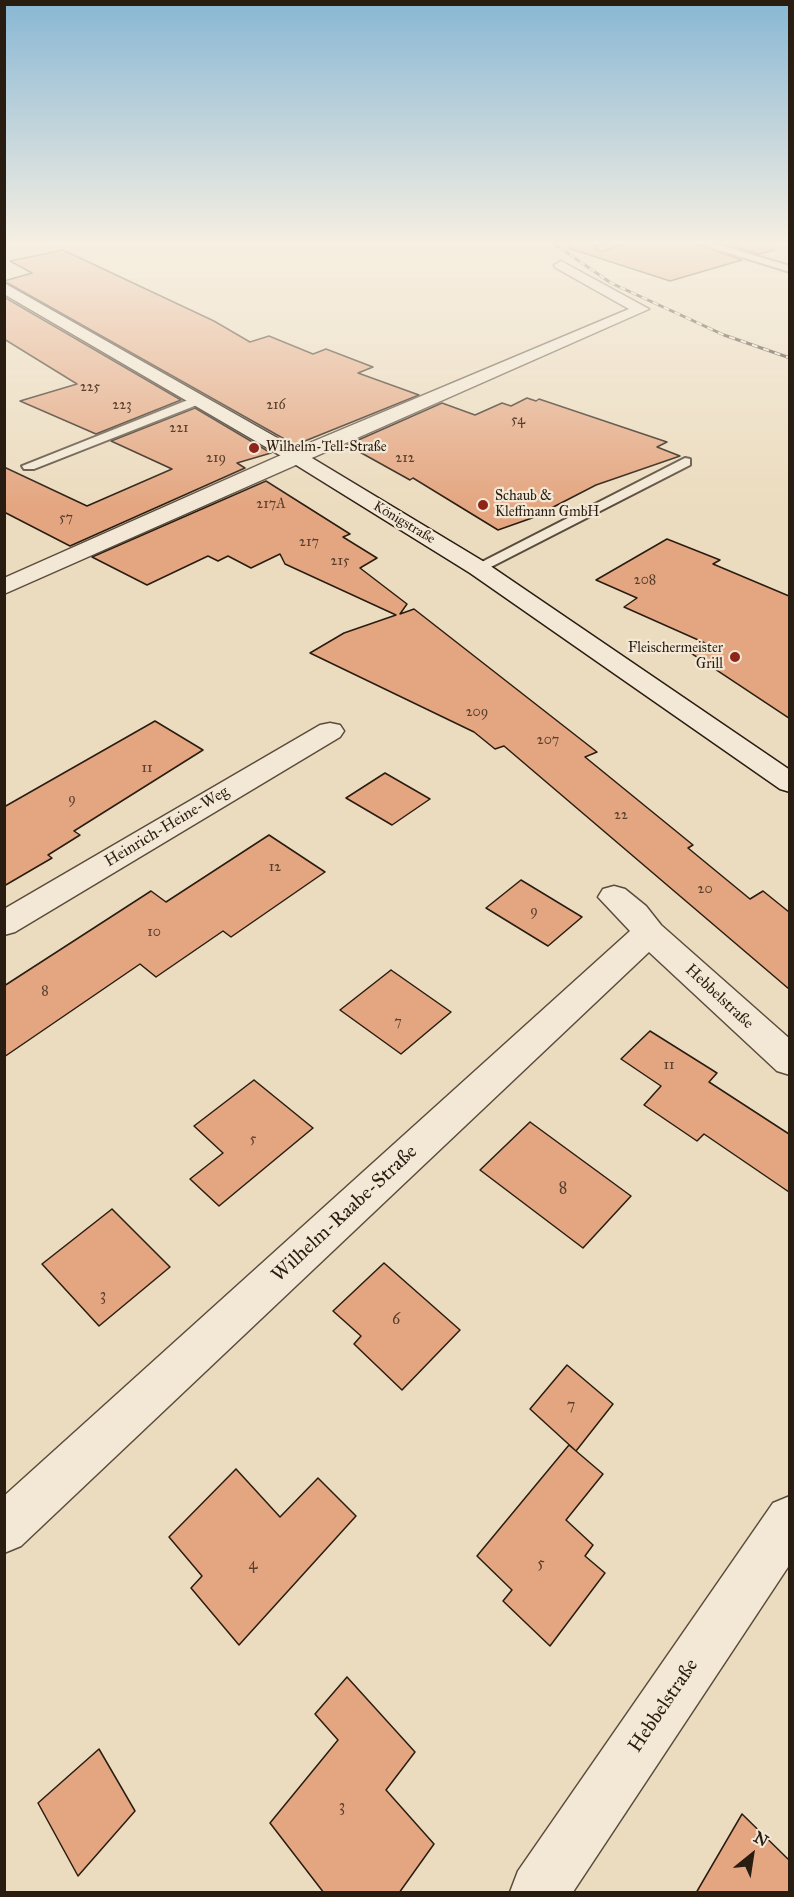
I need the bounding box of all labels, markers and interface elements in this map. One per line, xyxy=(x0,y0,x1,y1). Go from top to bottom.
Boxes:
house number: 225 xyxy=(80,380,100,396)
house number: 223 xyxy=(112,398,132,414)
house number: 216 xyxy=(266,398,286,414)
house number: 54 xyxy=(511,413,525,429)
house number: 221 xyxy=(169,421,189,437)
place label: Wilhelm-Tell-Straße xyxy=(266,440,387,456)
marker: Wilhelm-Tell-Straße xyxy=(247,441,261,455)
house number: 219 xyxy=(206,451,226,467)
house number: 212 xyxy=(395,451,415,467)
place label: Schaub & Kleffmann GmbH xyxy=(495,489,599,522)
house number: 217A xyxy=(256,497,286,513)
street label: Königstraße xyxy=(370,498,438,548)
marker: Schaub & Kleffmann GmbH xyxy=(476,498,490,512)
house number: 57 xyxy=(59,511,73,527)
house number: 217 xyxy=(299,535,319,551)
house number: 215 xyxy=(331,554,349,570)
house number: 208 xyxy=(634,573,656,589)
place label: Fleischermeister Grill xyxy=(628,641,723,674)
marker: Fleischermeister Grill xyxy=(728,650,742,664)
house number: 209 xyxy=(466,705,488,721)
house number: 207 xyxy=(537,733,559,749)
house number: 11 xyxy=(141,761,153,777)
street label: Heinrich-Heine-Weg xyxy=(102,782,232,872)
house number: 9 xyxy=(68,792,76,808)
house number: 22 xyxy=(614,808,628,824)
house number: 12 xyxy=(269,860,281,876)
house number: 20 xyxy=(697,882,713,898)
house number: 9 xyxy=(530,904,538,920)
house number: 10 xyxy=(147,925,161,941)
street label: Hebbelstraße xyxy=(681,961,757,1033)
house number: 8 xyxy=(41,984,49,1000)
house number: 7 xyxy=(394,1015,402,1031)
house number: 11 xyxy=(663,1058,675,1074)
house number: 5 xyxy=(250,1132,256,1148)
street label: Wilhelm-Raabe-Straße xyxy=(267,1140,423,1288)
house number: 8 xyxy=(559,1179,567,1199)
house number: 3 xyxy=(100,1286,106,1306)
house number: 6 xyxy=(392,1310,400,1330)
house number: 7 xyxy=(567,1396,575,1416)
house number: 5 xyxy=(537,1554,545,1574)
house number: 4 xyxy=(249,1555,257,1575)
street label: Hebbelstraße xyxy=(624,1655,704,1757)
house number: 3 xyxy=(339,1797,345,1817)
north arrow xyxy=(722,1825,782,1885)
text: N xyxy=(751,1827,772,1851)

